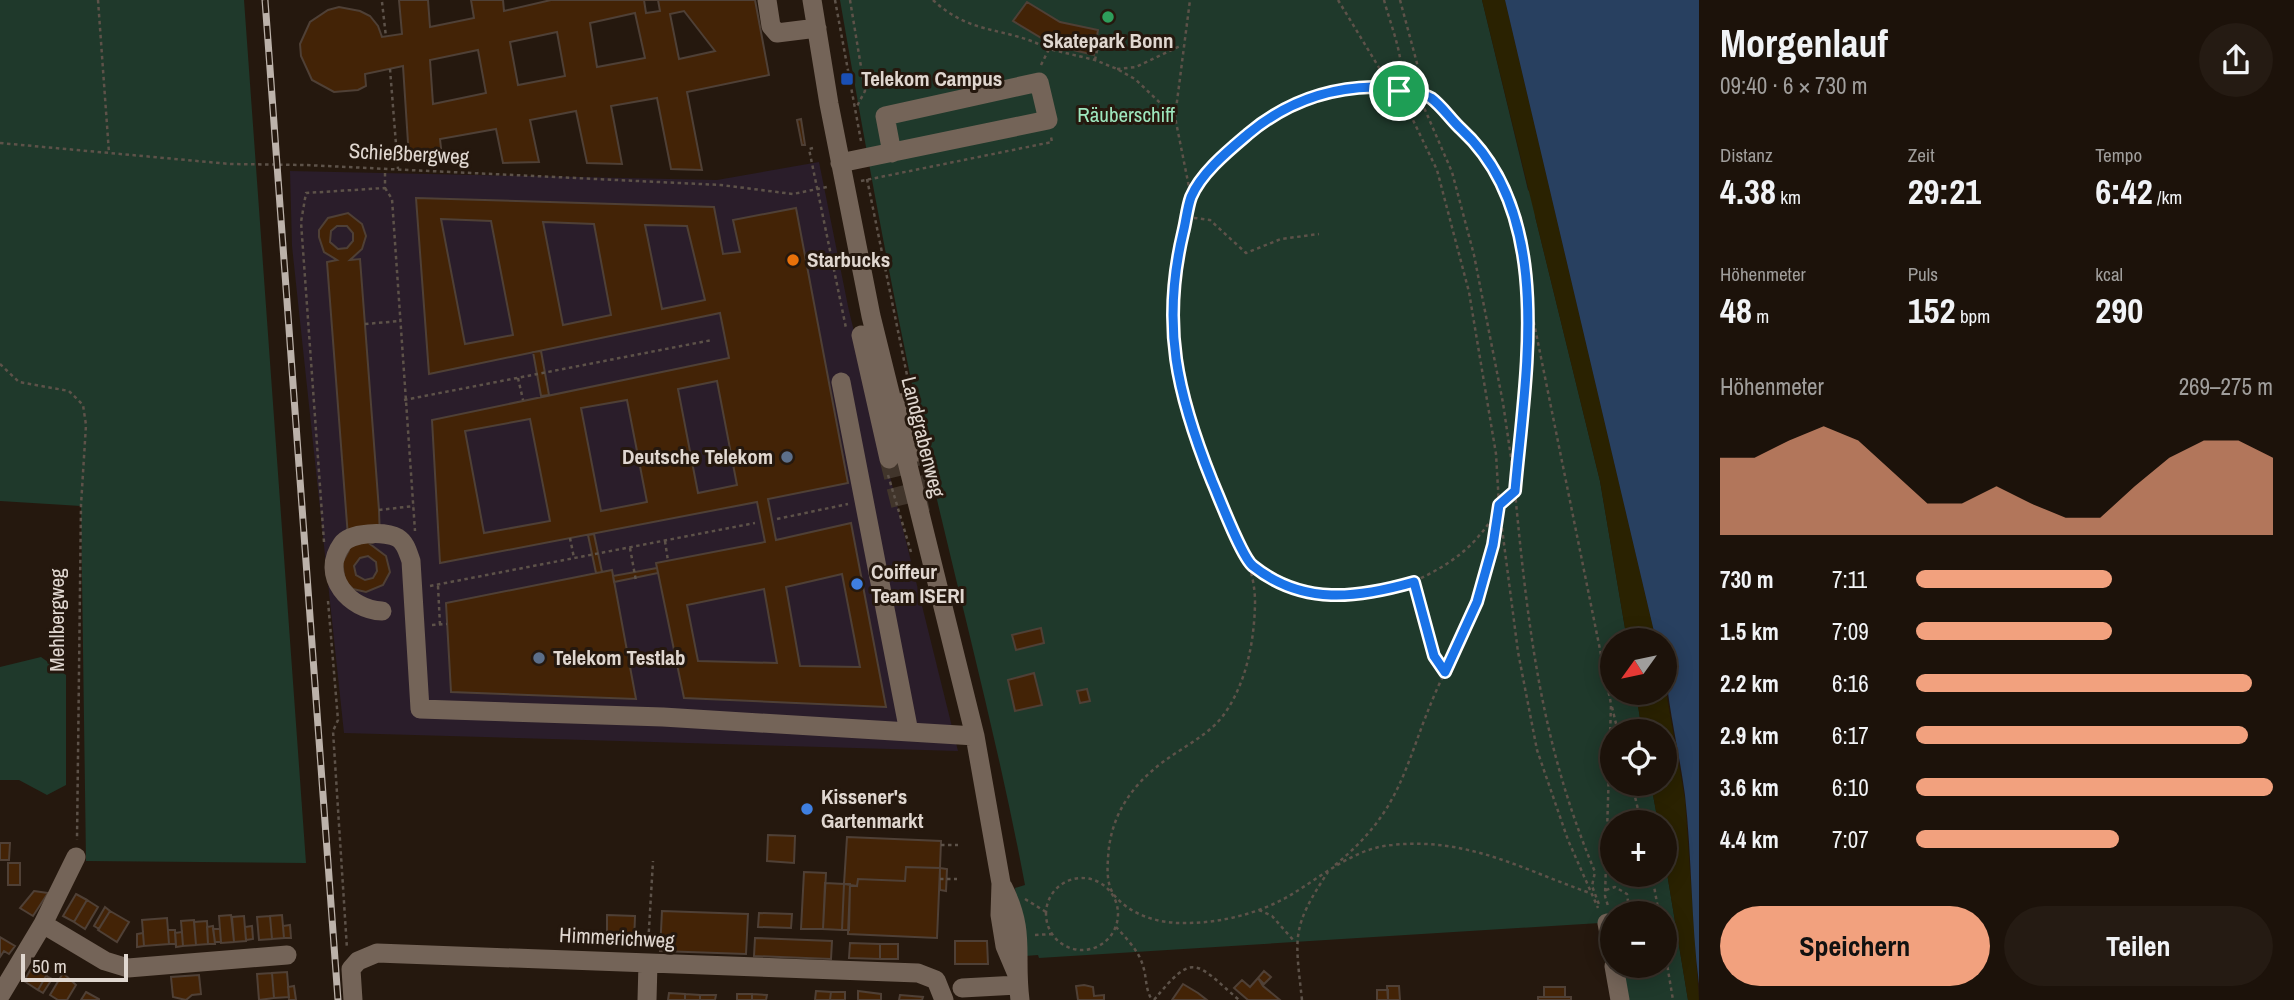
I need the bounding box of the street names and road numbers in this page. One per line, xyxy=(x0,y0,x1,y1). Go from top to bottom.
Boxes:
street label: Schießbergweg xyxy=(348,136,470,171)
street label: Landgrabenweg xyxy=(894,373,953,501)
street label: Mehlbergweg xyxy=(42,568,71,672)
street label: Himmerichweg xyxy=(558,920,676,955)

